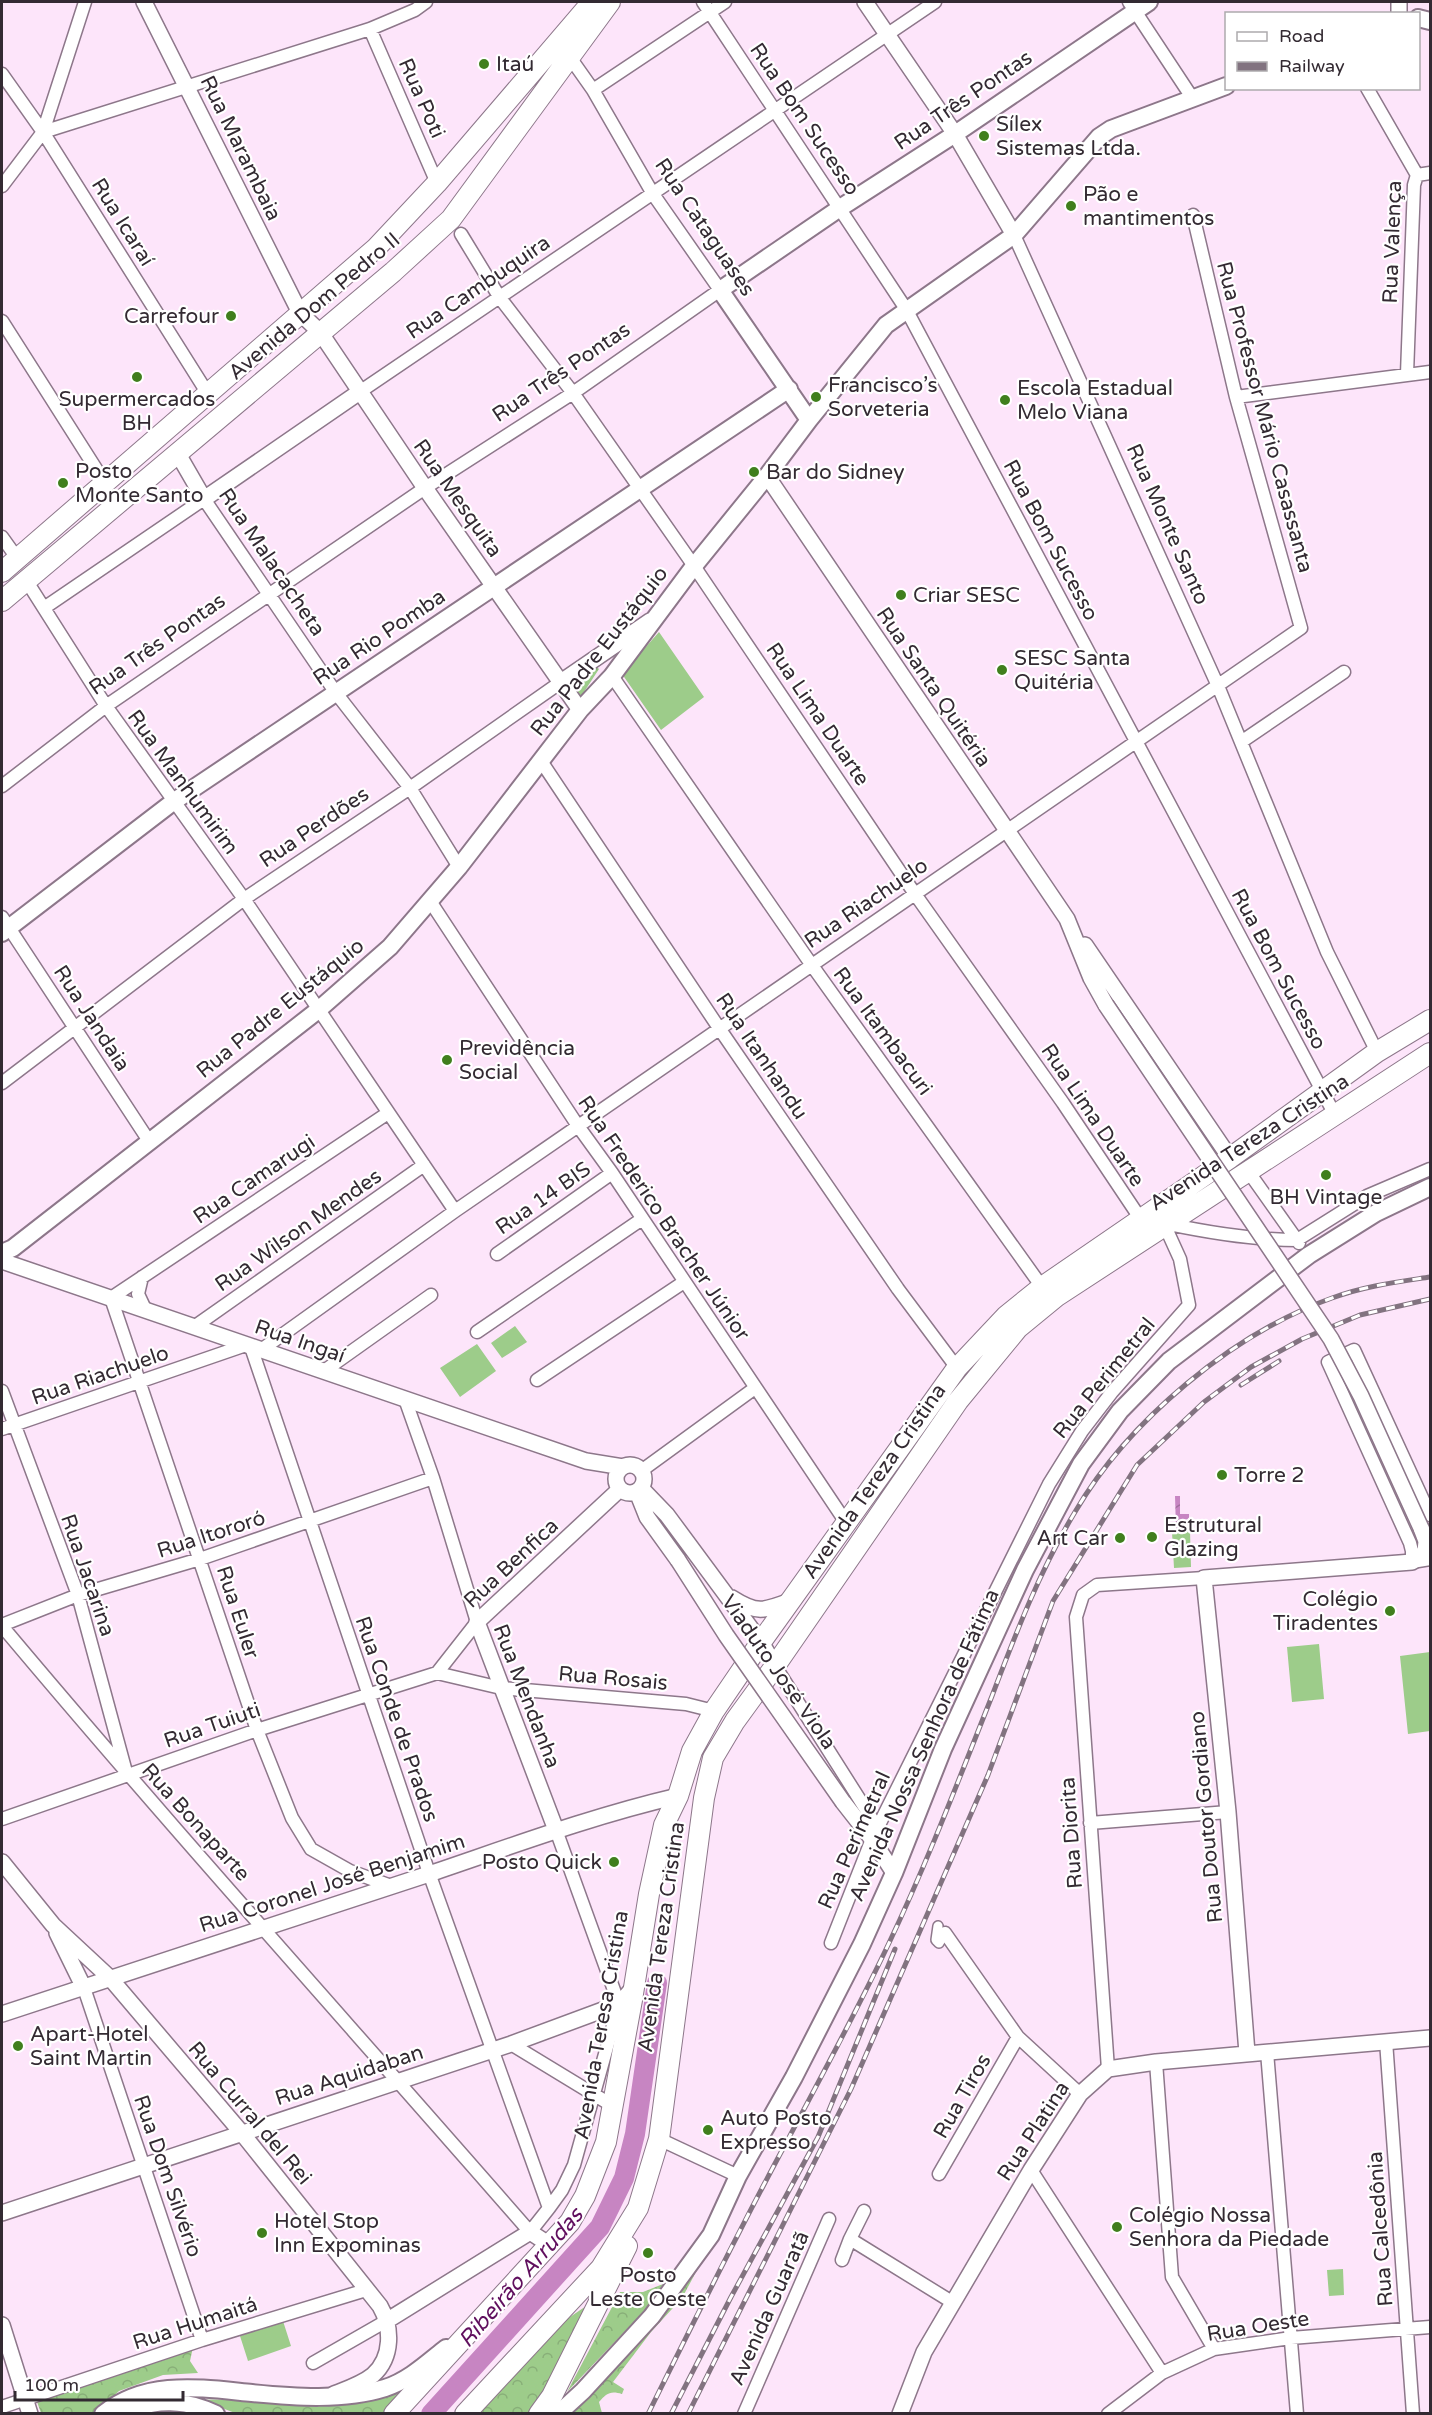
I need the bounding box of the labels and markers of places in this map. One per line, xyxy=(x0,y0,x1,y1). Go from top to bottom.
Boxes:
place label: Itaú xyxy=(496,52,534,77)
marker: Itaú xyxy=(477,57,491,71)
place label: Sílex Sistemas Ltda. xyxy=(996,112,1141,161)
marker: Sílex Sistemas Ltda. xyxy=(977,129,991,143)
place label: Pão e mantimentos xyxy=(1083,182,1214,231)
marker: Pão e mantimentos xyxy=(1064,199,1078,213)
place label: Carrefour xyxy=(124,304,219,329)
marker: Carrefour xyxy=(224,309,238,323)
marker: Supermercados BH xyxy=(130,370,144,384)
place label: Francisco’s Sorveteria xyxy=(828,373,938,422)
place label: Escola Estadual Melo Viana xyxy=(1017,376,1173,425)
place label: Supermercados BH xyxy=(59,387,215,436)
marker: Francisco’s Sorveteria xyxy=(809,390,823,404)
marker: Escola Estadual Melo Viana xyxy=(998,393,1012,407)
place label: Posto Monte Santo xyxy=(75,459,203,508)
place label: Bar do Sidney xyxy=(766,460,904,485)
marker: Bar do Sidney xyxy=(747,465,761,479)
marker: Posto Monte Santo xyxy=(56,476,70,490)
place label: Criar SESC xyxy=(913,583,1020,608)
marker: Criar SESC xyxy=(894,588,908,602)
place label: SESC Santa Quitéria xyxy=(1014,646,1130,695)
marker: SESC Santa Quitéria xyxy=(995,663,1009,677)
place label: Previdência Social xyxy=(459,1036,575,1085)
marker: Previdência Social xyxy=(440,1053,454,1067)
marker: BH Vintage xyxy=(1319,1168,1333,1182)
place label: BH Vintage xyxy=(1270,1185,1383,1210)
place label: Torre 2 xyxy=(1234,1463,1305,1488)
marker: Torre 2 xyxy=(1215,1468,1229,1482)
place label: Estrutural Glazing xyxy=(1164,1513,1262,1562)
place label: Art Car xyxy=(1036,1526,1108,1551)
marker: Estrutural Glazing xyxy=(1145,1530,1159,1544)
marker: Art Car xyxy=(1113,1531,1127,1545)
place label: Colégio Tiradentes xyxy=(1273,1587,1378,1636)
marker: Colégio Tiradentes xyxy=(1383,1604,1397,1618)
place label: Posto Quick xyxy=(482,1850,602,1875)
marker: Posto Quick xyxy=(607,1855,621,1869)
place label: Apart-Hotel Saint Martin xyxy=(30,2022,152,2071)
marker: Apart-Hotel Saint Martin xyxy=(11,2039,25,2053)
place label: Auto Posto Expresso xyxy=(720,2106,832,2155)
marker: Auto Posto Expresso xyxy=(701,2123,715,2137)
place label: Colégio Nossa Senhora da Piedade xyxy=(1129,2203,1329,2252)
place label: Hotel Stop Inn Expominas xyxy=(274,2209,421,2258)
marker: Colégio Nossa Senhora da Piedade xyxy=(1110,2220,1124,2234)
marker: Hotel Stop Inn Expominas xyxy=(255,2226,269,2240)
marker: Posto Leste Oeste xyxy=(641,2246,655,2260)
place label: Posto Leste Oeste xyxy=(589,2263,707,2312)

